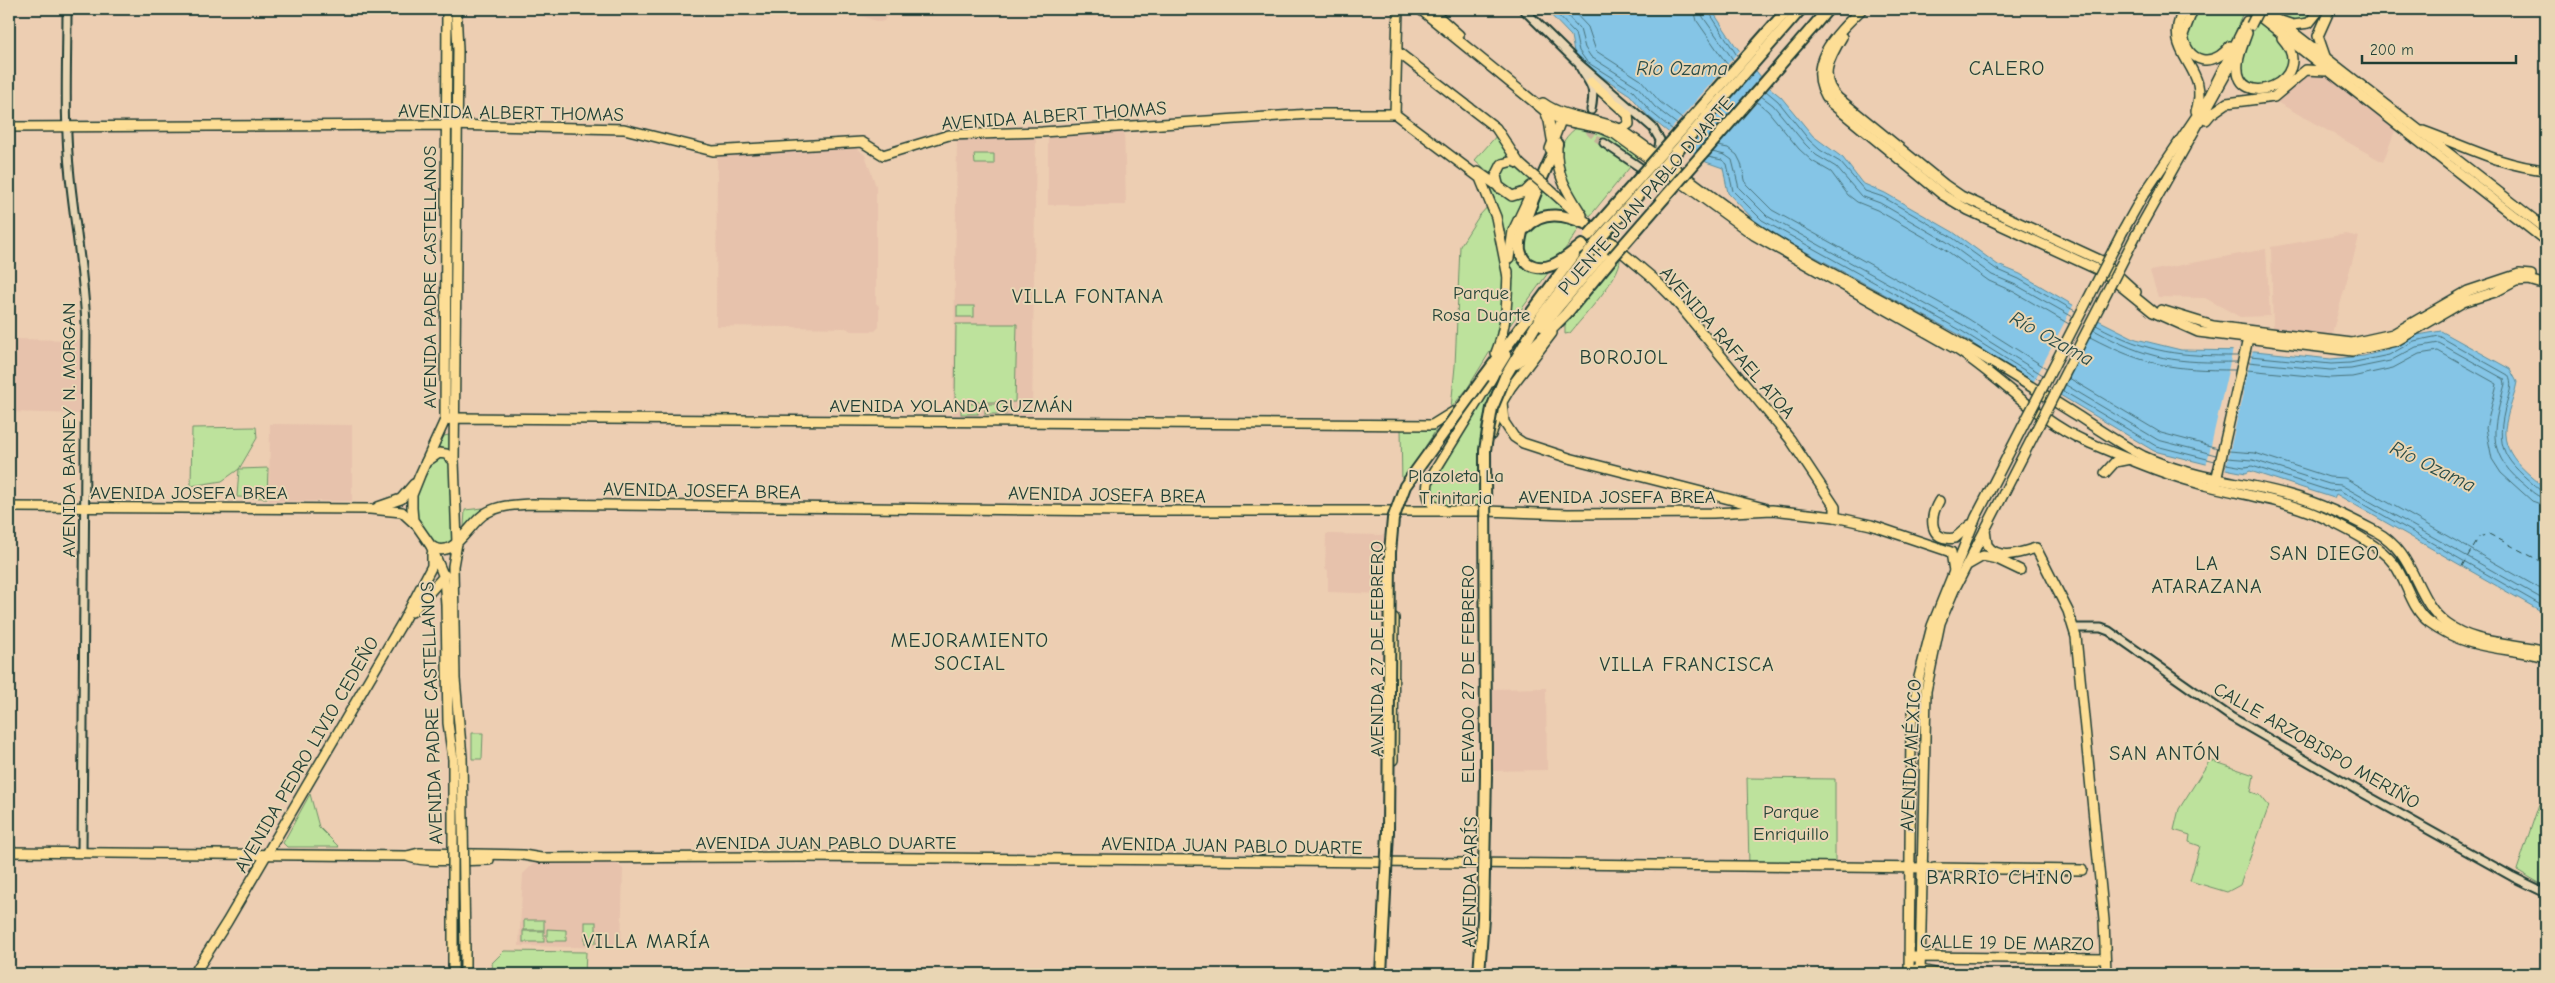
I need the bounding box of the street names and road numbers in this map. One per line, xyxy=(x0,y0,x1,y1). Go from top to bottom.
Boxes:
street label: PUENTE JUAN PABLO DUARTE xyxy=(1554,92,1738,299)
street label: AVENIDA ALBERT THOMAS xyxy=(941,97,1167,135)
street label: AVENIDA ALBERT THOMAS xyxy=(398,100,624,126)
street label: AVENIDA PADRE CASTELLANOS xyxy=(419,146,441,408)
street label: AVENIDA RAFAEL ATOA xyxy=(1655,262,1799,423)
street label: AVENIDA BARNEY N. MORGAN xyxy=(58,302,80,558)
street label: AVENIDA YOLANDA GUZMÁN xyxy=(829,395,1073,417)
street label: AVENIDA JOSEFA BREA xyxy=(603,478,801,504)
street label: AVENIDA JOSEFA BREA xyxy=(90,482,288,504)
street label: AVENIDA JOSEFA BREA xyxy=(1008,482,1206,508)
street label: AVENIDA JOSEFA BREA xyxy=(1518,486,1716,508)
street label: AVENIDA 27 DE FEBRERO xyxy=(1366,541,1388,757)
street label: ELEVADO 27 DE FEBRERO xyxy=(1457,565,1479,783)
street label: AVENIDA PADRE CASTELLANOS xyxy=(416,581,448,845)
street label: AVENIDA PEDRO LIVIO CEDEÑO xyxy=(230,633,384,876)
street label: AVENIDA MÉXICO xyxy=(1896,678,1926,832)
street label: CALLE ARZOBISPO MERIÑO xyxy=(2210,678,2423,814)
street label: AVENIDA PARÍS xyxy=(1458,816,1482,948)
street label: AVENIDA JUAN PABLO DUARTE xyxy=(695,832,957,854)
street label: AVENIDA JUAN PABLO DUARTE xyxy=(1101,833,1363,859)
street label: CALLE 19 DE MARZO xyxy=(1920,930,2094,956)

